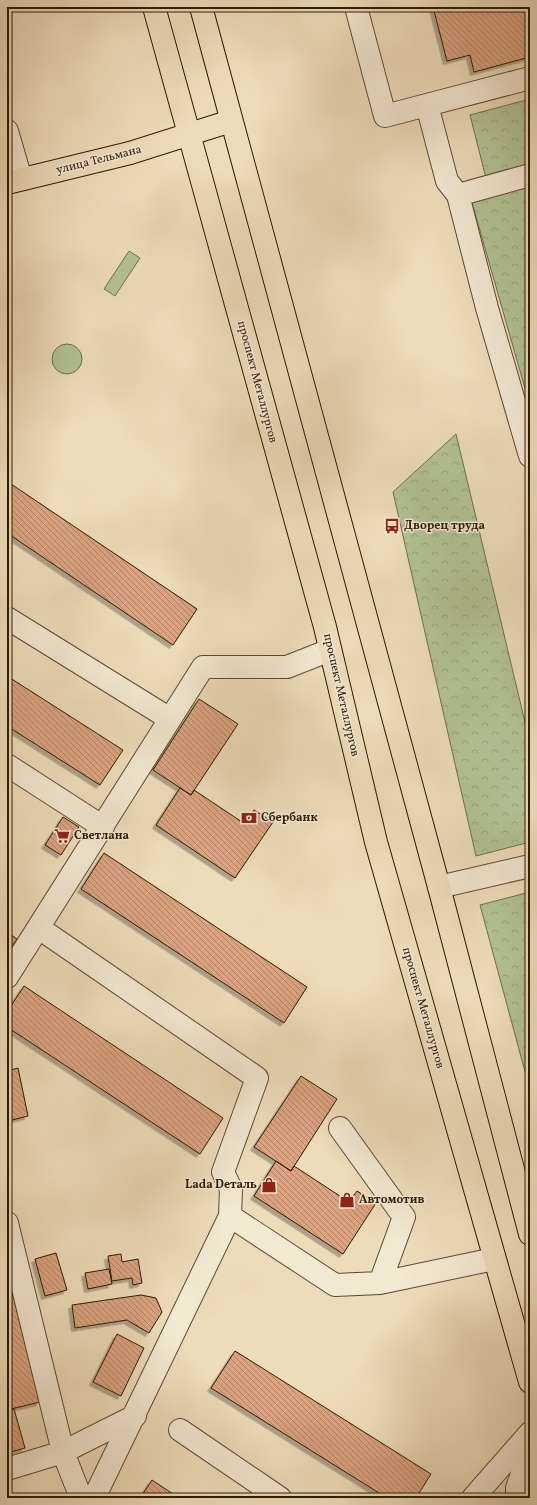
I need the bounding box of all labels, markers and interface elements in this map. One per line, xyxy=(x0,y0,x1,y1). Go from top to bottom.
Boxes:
street label: улица Тельмана xyxy=(55,142,143,178)
street label: проспект Металлургов xyxy=(233,319,281,445)
bus stop icon: Дворец труда xyxy=(383,517,401,535)
place label: Дворец труда xyxy=(404,518,486,534)
street label: проспект Металлургов xyxy=(319,632,363,758)
bank icon: Сбербанк xyxy=(240,809,258,827)
place label: Сбербанк xyxy=(261,810,318,826)
supermarket icon: Светлана xyxy=(53,827,71,845)
place label: Светлана xyxy=(74,828,130,844)
street label: проспект Металлургов xyxy=(398,945,448,1071)
shop icon: Lada Dеталь xyxy=(260,1176,278,1194)
place label: Lada Dеталь xyxy=(185,1177,257,1193)
shop icon: Автомотив xyxy=(338,1191,356,1209)
place label: Автомотив xyxy=(359,1192,424,1208)

